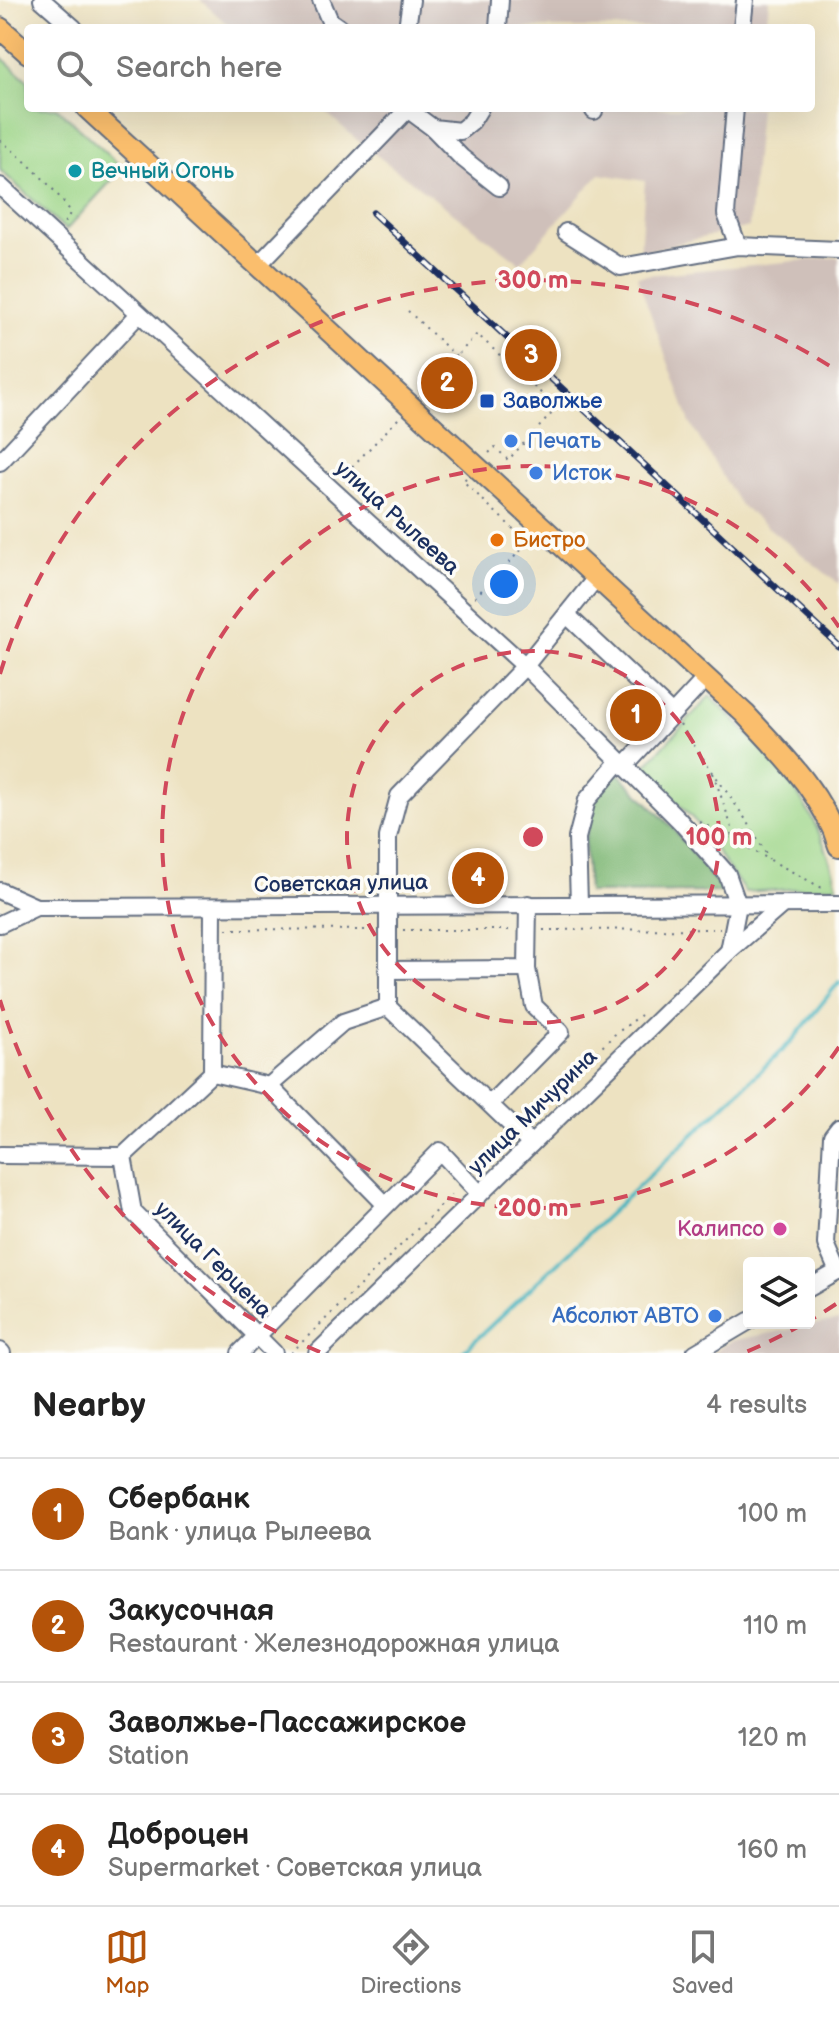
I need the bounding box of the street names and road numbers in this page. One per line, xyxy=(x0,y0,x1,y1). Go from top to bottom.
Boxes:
street label: улица Рылеева xyxy=(329,455,465,581)
street label: Советская улица xyxy=(254,869,428,899)
street label: улица Мичурина xyxy=(463,1044,603,1180)
street label: улица Герцена xyxy=(149,1196,277,1324)

